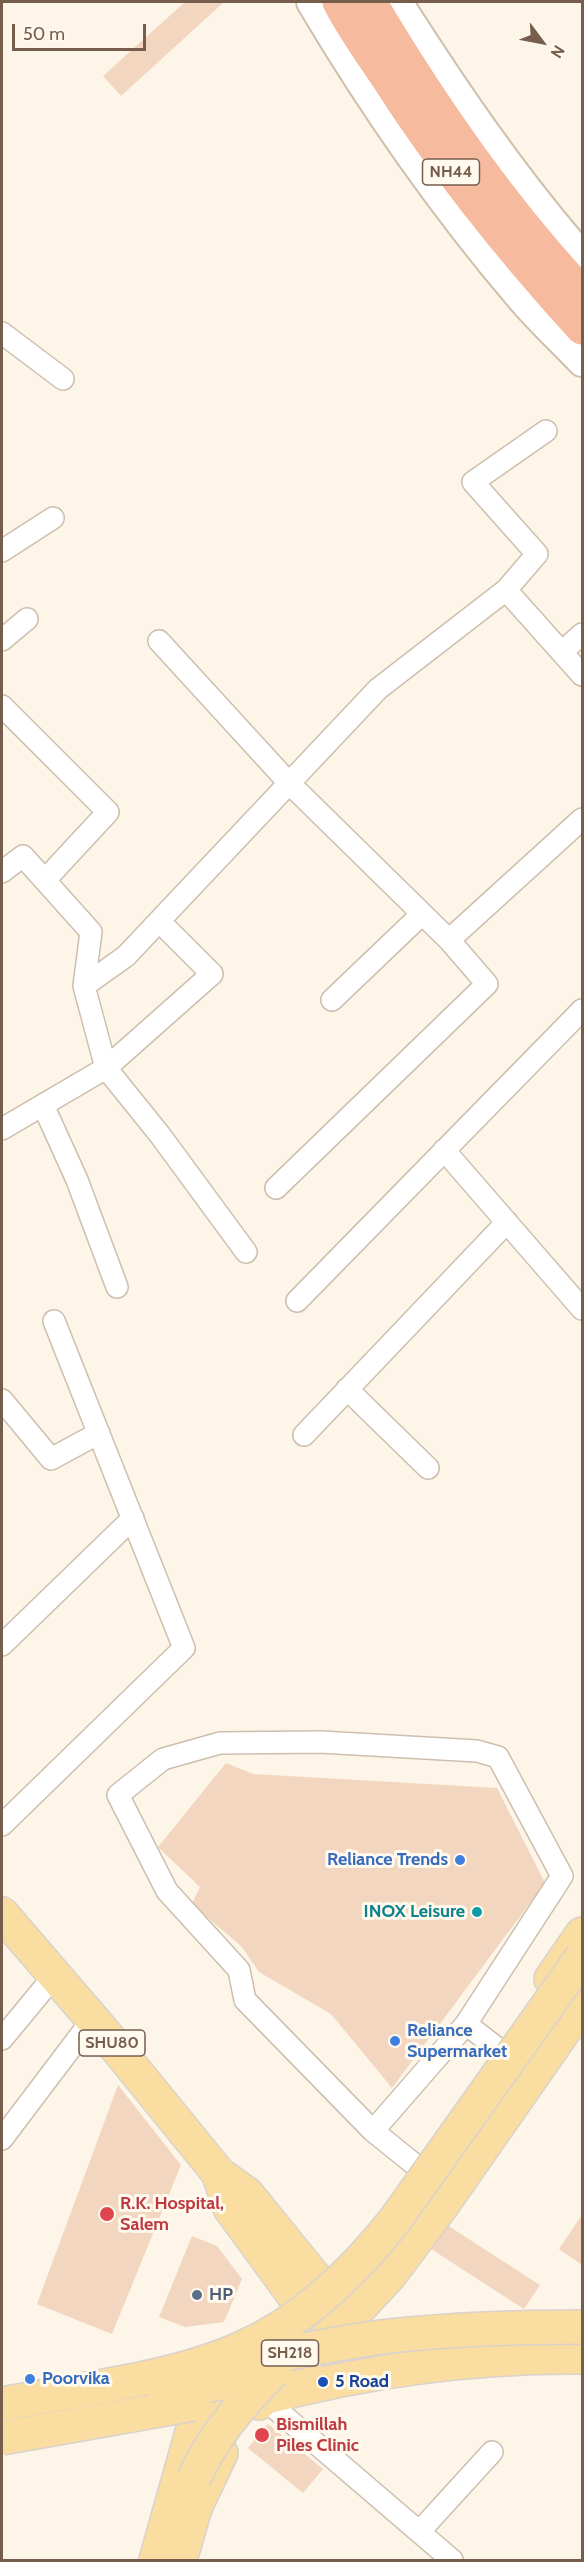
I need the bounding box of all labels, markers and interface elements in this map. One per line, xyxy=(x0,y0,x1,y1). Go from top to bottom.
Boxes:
scale bar xyxy=(15,12,148,50)
north arrow xyxy=(512,12,572,72)
text: 50 m xyxy=(23,23,65,45)
text: N xyxy=(547,42,569,62)
road number: NH44 xyxy=(422,159,480,185)
place label: Reliance Trends xyxy=(327,1849,448,1871)
marker: Reliance Trends xyxy=(453,1853,467,1867)
place label: INOX Leisure xyxy=(364,1901,465,1923)
marker: INOX Leisure xyxy=(470,1905,484,1919)
place label: Reliance Supermarket xyxy=(407,2020,507,2062)
road number: SHU80 xyxy=(79,2030,145,2056)
marker: Reliance Supermarket xyxy=(388,2034,402,2048)
place label: R.K. Hospital, Salem xyxy=(120,2193,224,2236)
marker: R.K. Hospital, Salem xyxy=(98,2205,116,2223)
place label: HP xyxy=(209,2284,233,2306)
marker: HP xyxy=(190,2288,204,2302)
road number: SH218 xyxy=(262,2340,318,2366)
place label: Poorvika xyxy=(42,2368,110,2390)
place label: 5 Road xyxy=(335,2371,389,2393)
marker: Poorvika xyxy=(23,2372,37,2386)
marker: 5 Road xyxy=(316,2375,330,2389)
place label: Bismillah Piles Clinic xyxy=(276,2414,359,2456)
marker: Bismillah Piles Clinic xyxy=(253,2426,271,2444)

